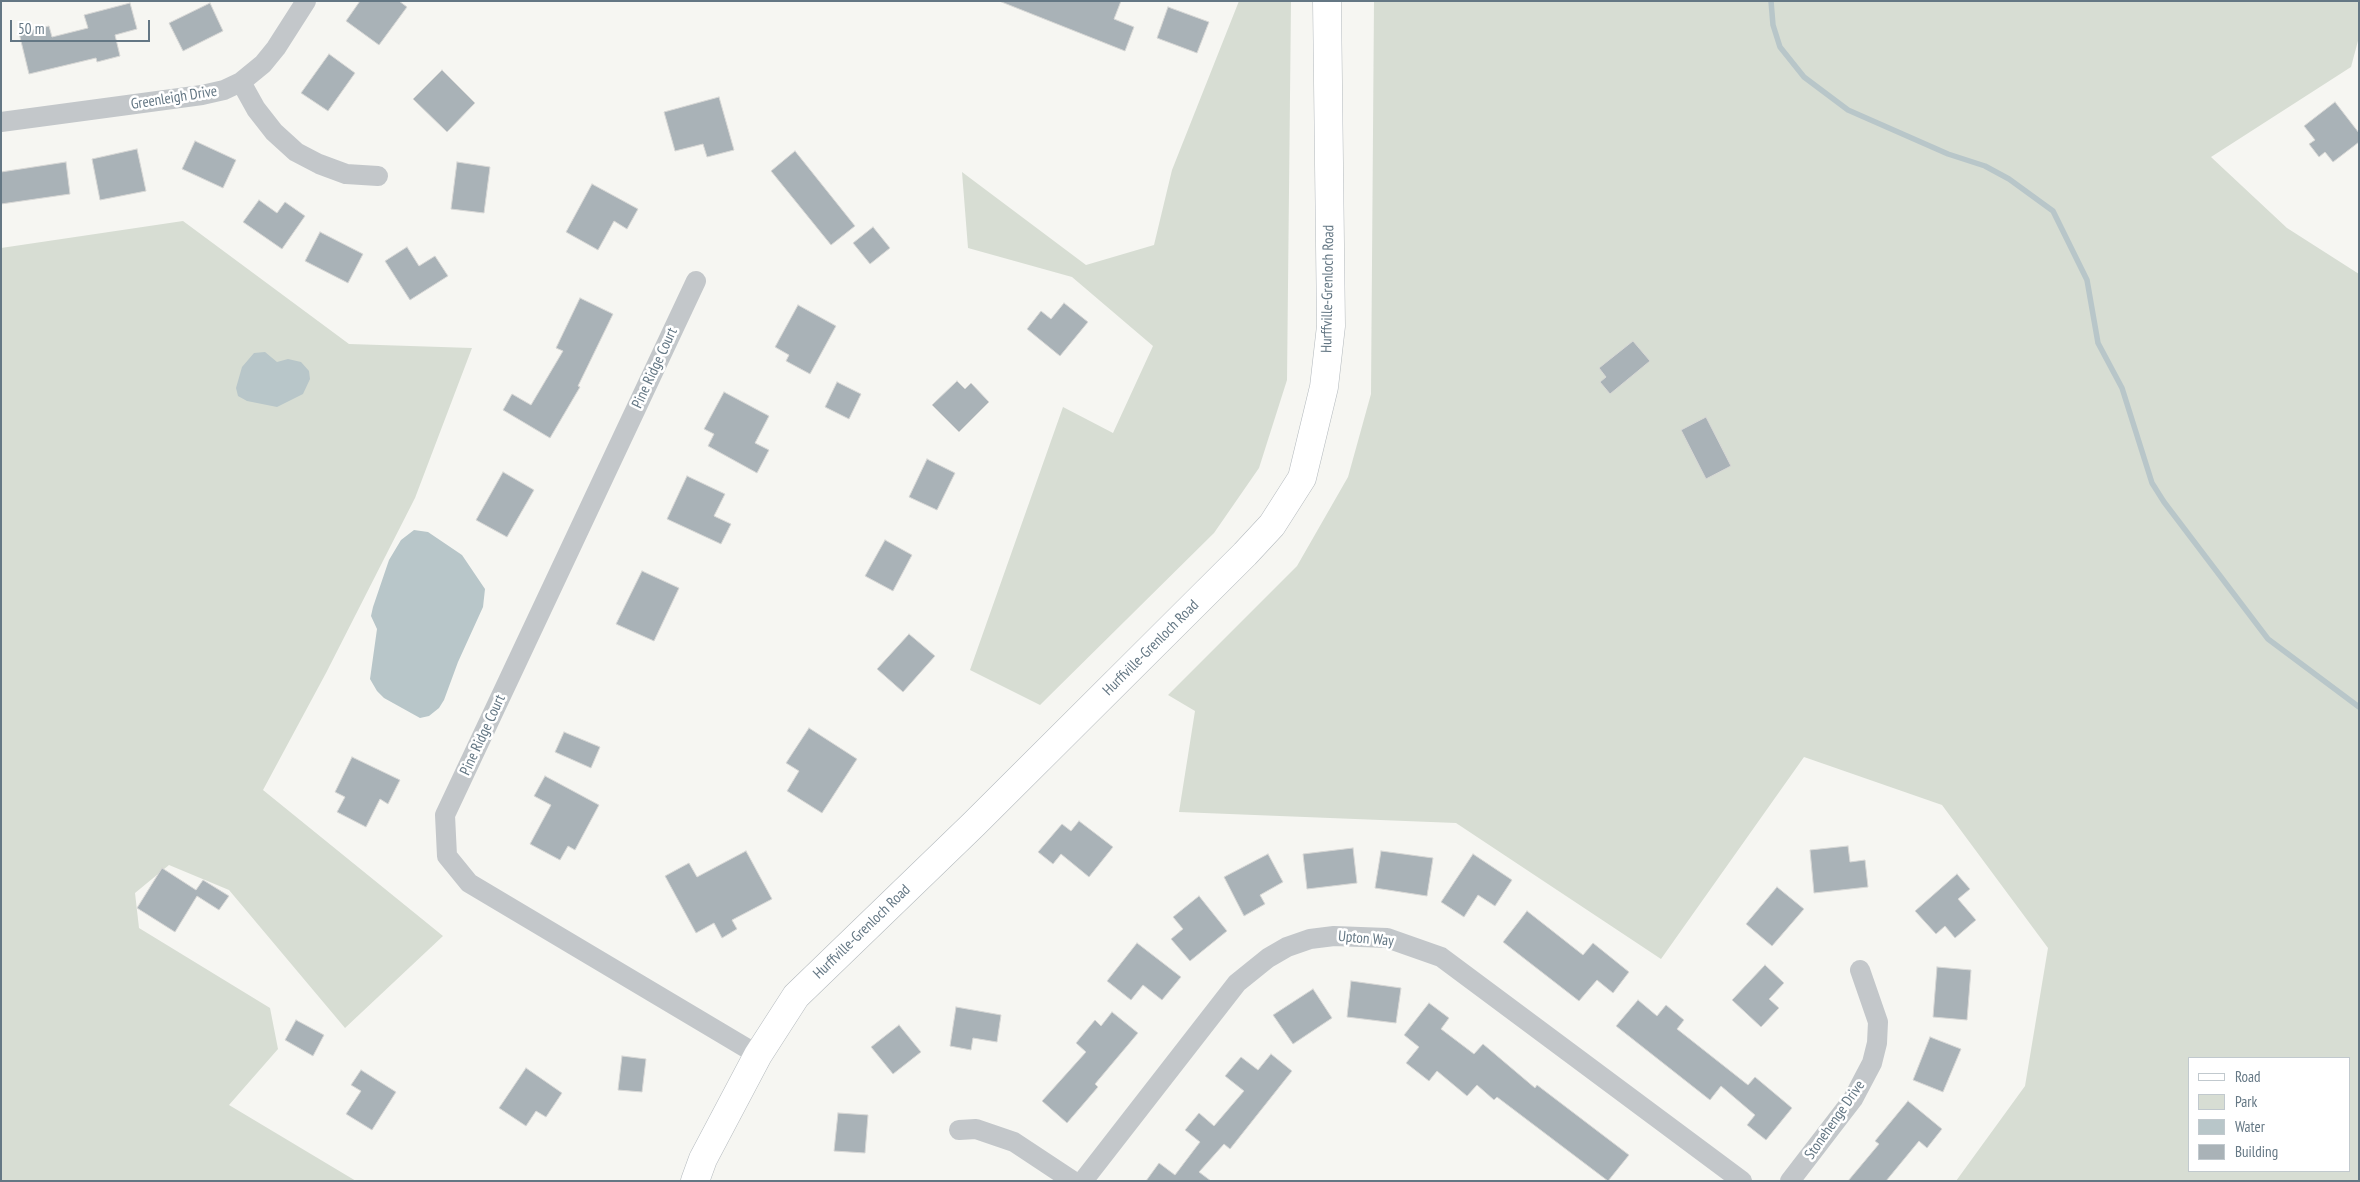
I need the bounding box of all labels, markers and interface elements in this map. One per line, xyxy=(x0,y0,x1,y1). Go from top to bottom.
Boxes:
scale bar xyxy=(12,10,152,42)
text: 50 m xyxy=(18,19,44,38)
street label: Greenleigh Drive xyxy=(130,82,218,114)
street label: Hurffville-Grenloch Road xyxy=(1318,225,1338,353)
street label: Pine Ridge Court xyxy=(628,325,682,411)
street label: Hurffville-Grenloch Road xyxy=(1099,596,1203,700)
street label: Pine Ridge Court xyxy=(456,692,510,778)
street label: Hurffville-Grenloch Road xyxy=(810,881,914,983)
street label: Upton Way xyxy=(1337,928,1395,950)
legend xyxy=(2188,1057,2350,1172)
text: Road xyxy=(2235,1067,2261,1086)
street label: Stonehenge Drive xyxy=(1801,1077,1869,1163)
text: Park xyxy=(2235,1092,2257,1111)
text: Water xyxy=(2235,1117,2265,1136)
text: Building xyxy=(2235,1142,2278,1161)

